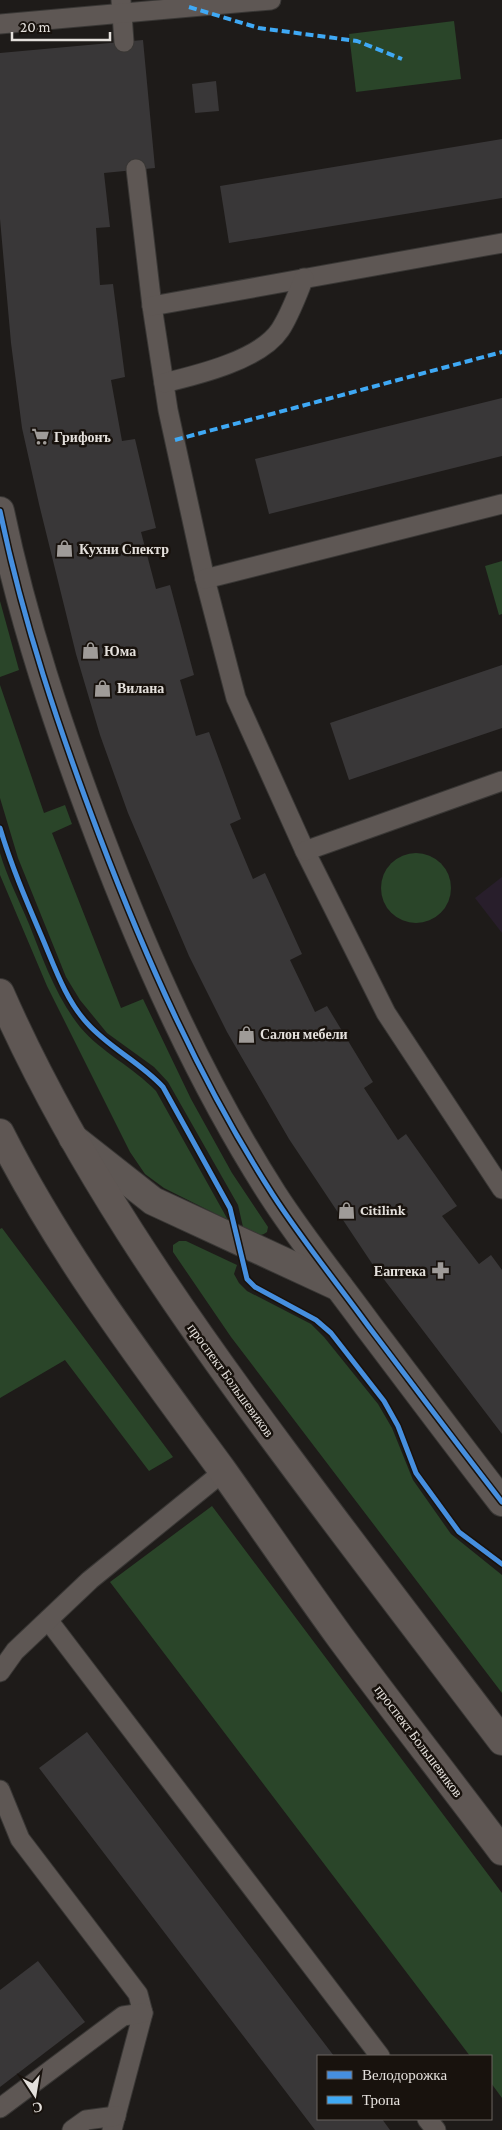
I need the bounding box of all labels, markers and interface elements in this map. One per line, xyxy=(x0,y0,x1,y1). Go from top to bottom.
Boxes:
scale bar xyxy=(12,10,110,42)
text: 20 m xyxy=(20,19,51,35)
supermarket icon: Грифонъ xyxy=(30,427,50,447)
place label: Грифонъ xyxy=(54,429,111,445)
shop icon: Кухни Спектр xyxy=(55,539,75,559)
place label: Кухни Спектр xyxy=(79,541,169,557)
shop icon: Юма xyxy=(80,641,100,661)
place label: Юма xyxy=(104,643,136,659)
shop icon: Вилана xyxy=(93,678,113,698)
place label: Вилана xyxy=(117,680,164,696)
shop icon: Салон мебели xyxy=(236,1024,256,1044)
place label: Салон мебели xyxy=(260,1026,348,1042)
shop icon: Citilink xyxy=(336,1200,356,1220)
place label: Citilink xyxy=(360,1202,406,1218)
pharmacy icon: Еаптека xyxy=(430,1261,450,1281)
place label: Еаптека xyxy=(374,1263,426,1279)
street label: проспект Большевиков xyxy=(185,1320,278,1440)
street label: проспект Большевиков xyxy=(372,1682,467,1800)
legend xyxy=(317,2055,492,2120)
text: Велодорожка xyxy=(362,2067,447,2083)
north arrow xyxy=(10,2070,60,2120)
text: Тропа xyxy=(362,2092,401,2108)
text: С xyxy=(31,2099,44,2117)

